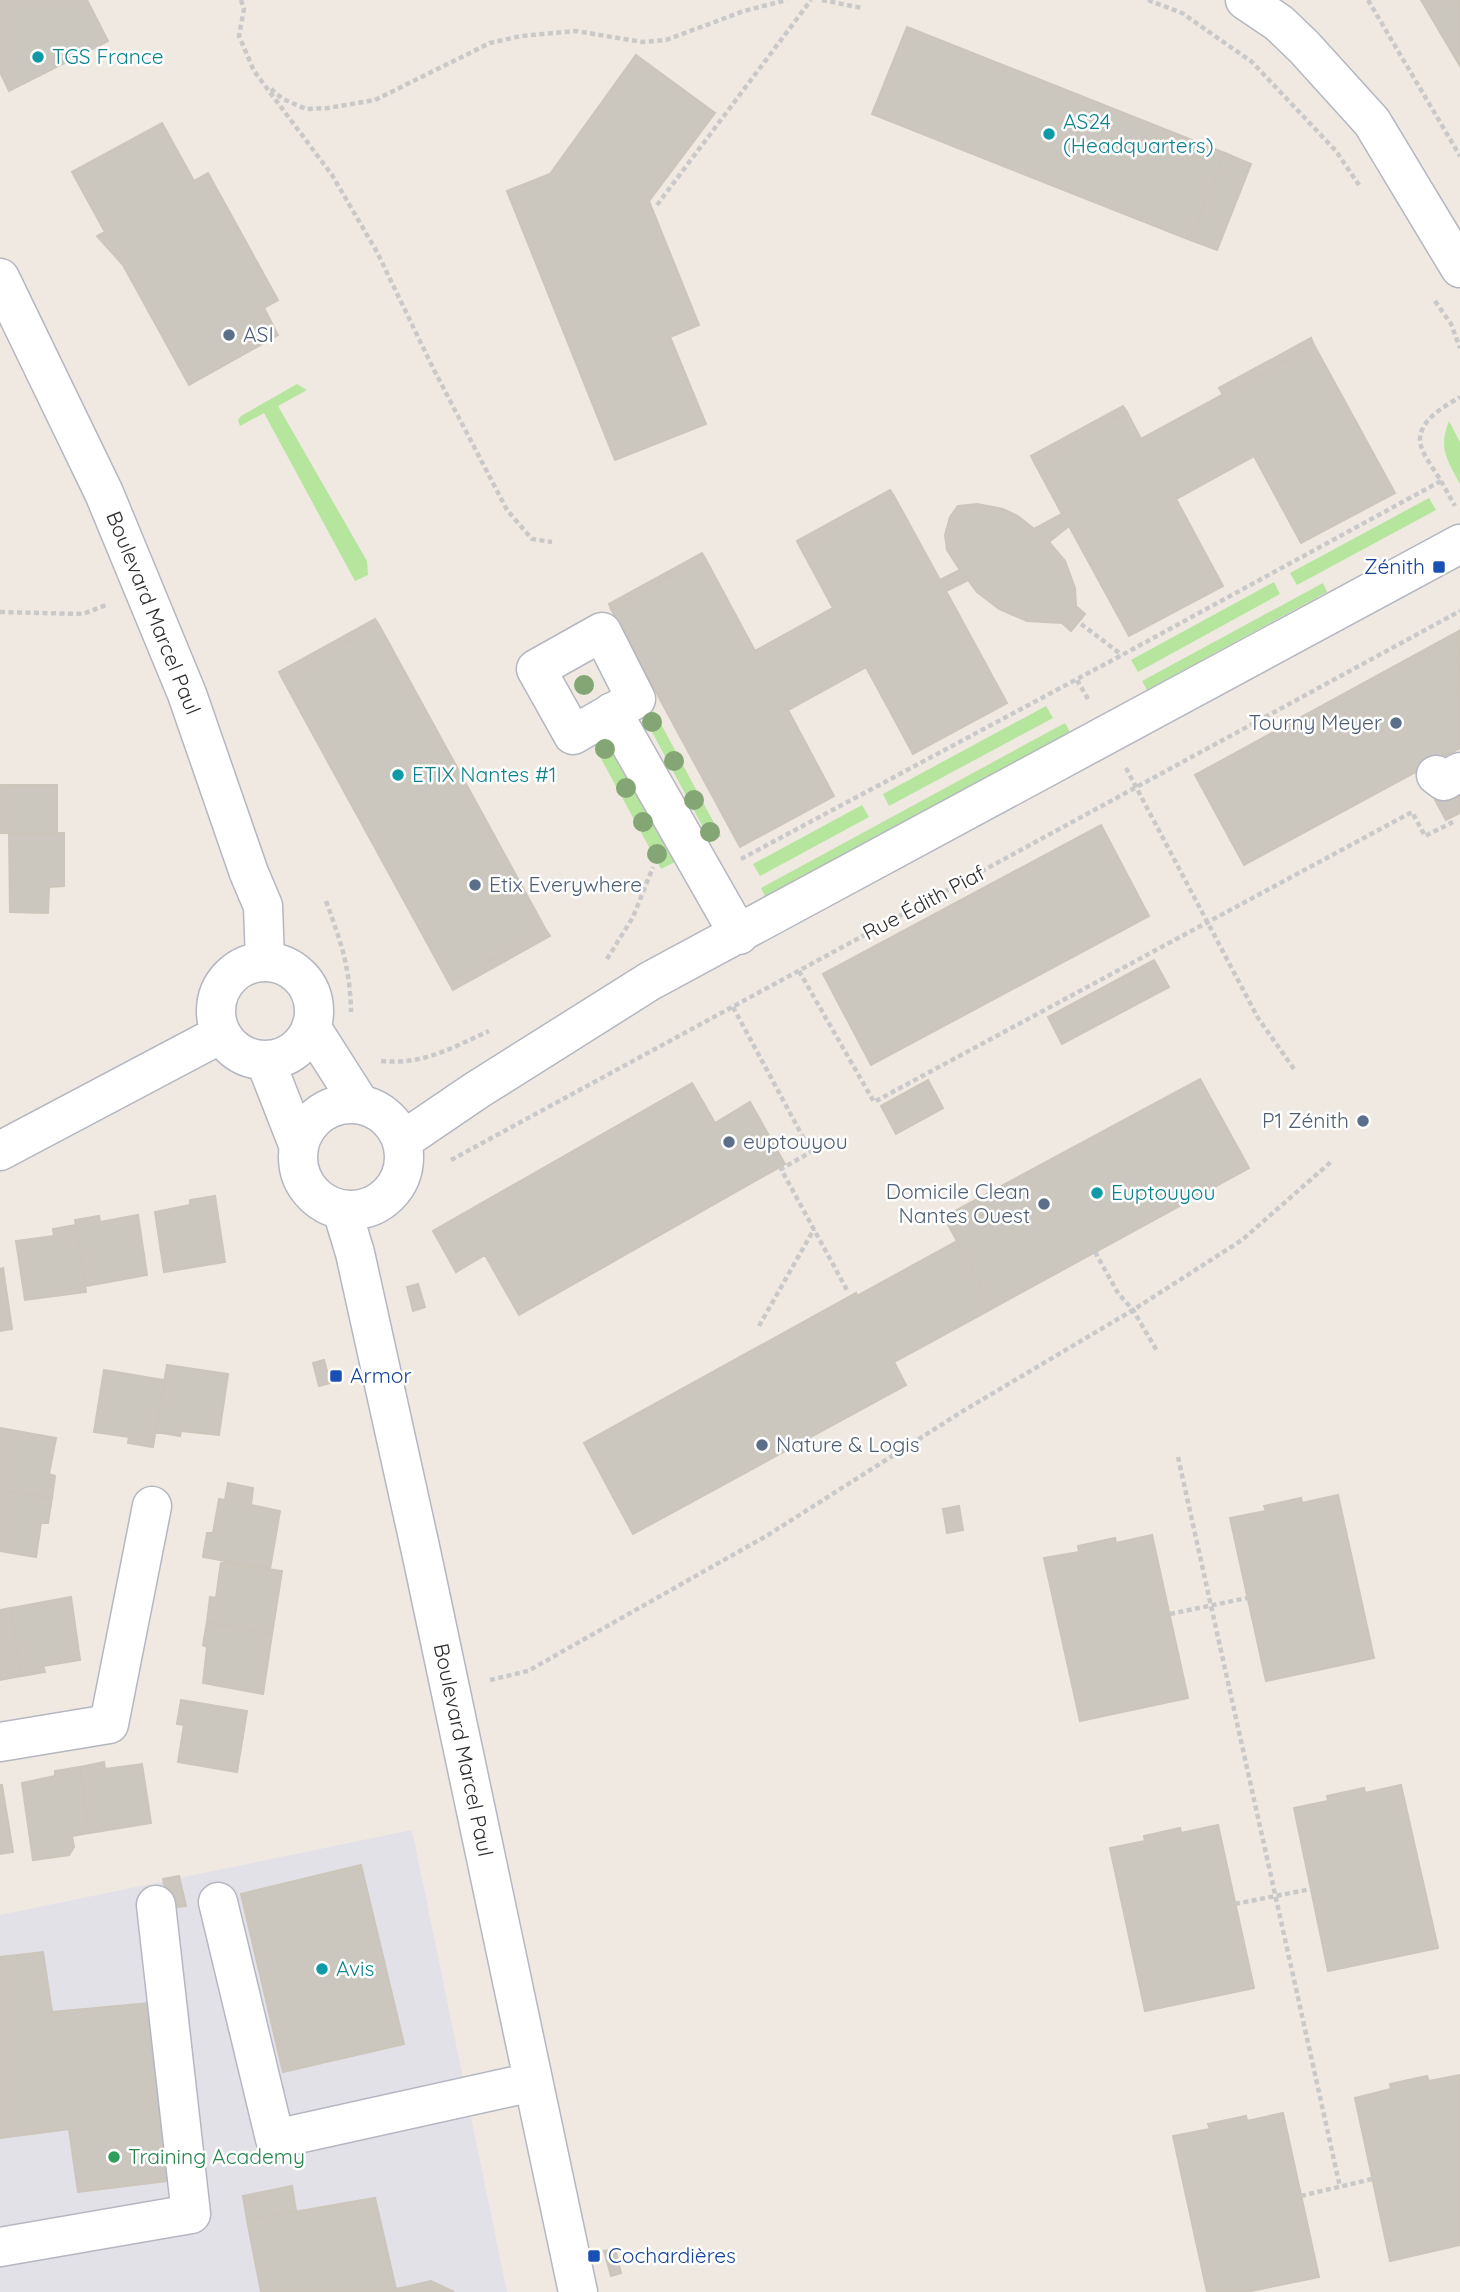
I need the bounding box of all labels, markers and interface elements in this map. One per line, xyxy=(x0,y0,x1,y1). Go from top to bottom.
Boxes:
place label: TGS France xyxy=(52,43,164,69)
marker: TGS France xyxy=(30,49,46,65)
place label: AS24 (Headquarters) xyxy=(1063,108,1214,158)
marker: AS24 (Headquarters) xyxy=(1041,126,1057,142)
place label: ASI xyxy=(243,321,274,347)
marker: ASI xyxy=(221,327,237,343)
street label: Boulevard Marcel Paul xyxy=(101,507,207,718)
place label: Zénith xyxy=(1364,553,1425,579)
marker: Zénith xyxy=(1431,559,1447,575)
place label: Tourny Meyer xyxy=(1249,709,1382,735)
marker: Tourny Meyer xyxy=(1388,715,1404,731)
place label: ETIX Nantes #1 xyxy=(412,761,556,787)
marker: ETIX Nantes #1 xyxy=(390,767,406,783)
street label: Rue Édith Piaf xyxy=(858,859,989,945)
place label: Etix Everywhere xyxy=(489,871,642,897)
marker: Etix Everywhere xyxy=(467,877,483,893)
place label: P1 Zénith xyxy=(1262,1107,1349,1133)
marker: P1 Zénith xyxy=(1355,1113,1371,1129)
place label: euptouyou xyxy=(743,1128,848,1154)
marker: euptouyou xyxy=(721,1134,737,1150)
place label: Domicile Clean Nantes Ouest xyxy=(886,1178,1030,1228)
place label: Euptouyou xyxy=(1111,1179,1216,1205)
marker: Euptouyou xyxy=(1089,1185,1105,1201)
marker: Domicile Clean Nantes Ouest xyxy=(1036,1196,1052,1212)
place label: Armor xyxy=(350,1362,412,1388)
marker: Armor xyxy=(328,1368,344,1384)
place label: Nature & Logis xyxy=(776,1431,920,1457)
marker: Nature & Logis xyxy=(754,1437,770,1453)
street label: Boulevard Marcel Paul xyxy=(429,1641,499,1859)
place label: Avis xyxy=(336,1955,374,1981)
marker: Avis xyxy=(314,1961,330,1977)
place label: Training Academy xyxy=(128,2143,305,2169)
marker: Training Academy xyxy=(106,2149,122,2165)
place label: Cochardières xyxy=(608,2242,736,2268)
marker: Cochardières xyxy=(586,2248,602,2264)

